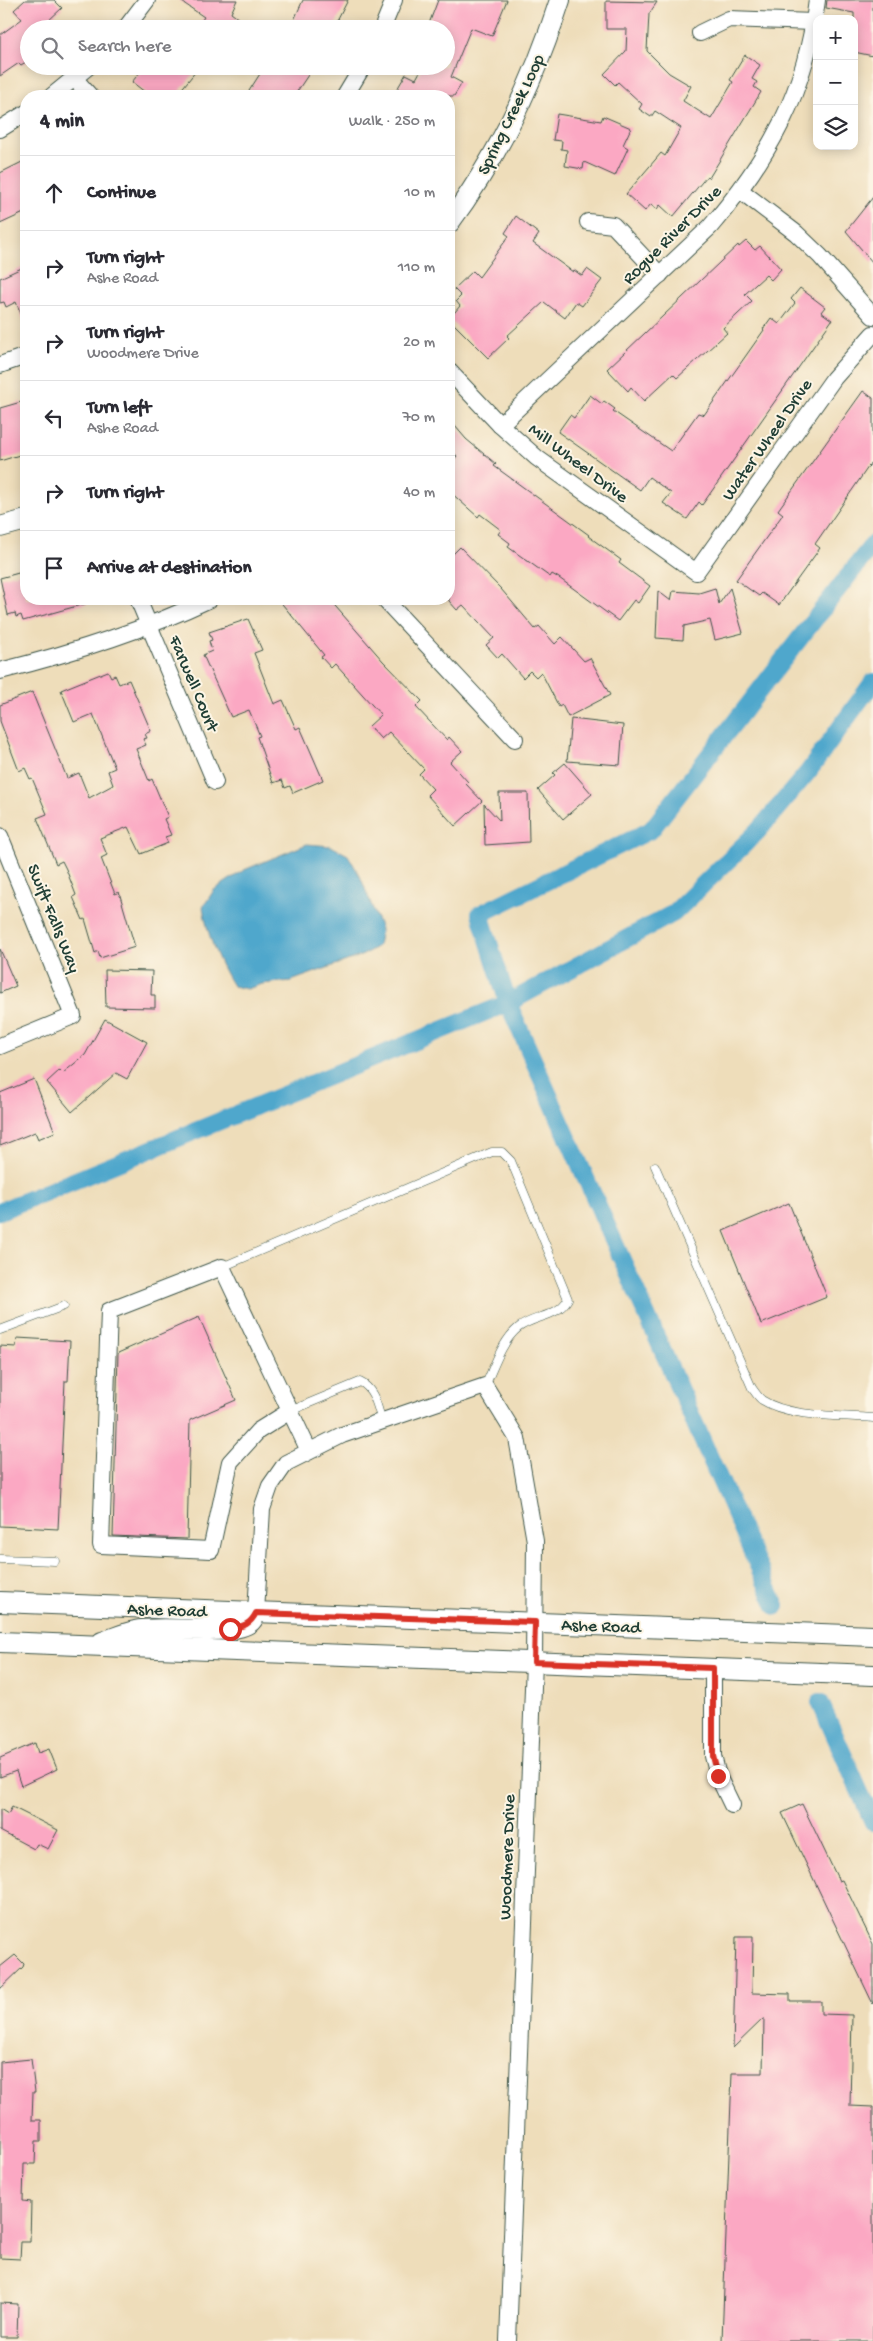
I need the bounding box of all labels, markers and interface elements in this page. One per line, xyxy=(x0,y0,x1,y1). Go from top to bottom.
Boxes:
map controls xyxy=(813,15,858,150)
button: + xyxy=(813,15,858,60)
search box xyxy=(20,20,455,75)
icon: search xyxy=(38,34,66,62)
text: Search here xyxy=(78,36,172,59)
street label: Spring Creek Loop xyxy=(474,51,551,179)
button: − xyxy=(813,60,858,105)
button: layers xyxy=(813,105,858,150)
text: 4 min xyxy=(40,110,84,135)
text: Walk · 250 m xyxy=(349,113,435,132)
icon: ahead xyxy=(40,179,68,207)
street label: Rogue River Drive xyxy=(619,181,727,290)
text: Continue xyxy=(87,182,156,205)
text: 10 m xyxy=(404,184,435,203)
text: Turn right xyxy=(87,247,163,270)
icon: right xyxy=(40,254,68,282)
text: 110 m xyxy=(398,259,435,278)
text: Ashe Road xyxy=(87,270,158,289)
text: Turn right xyxy=(87,322,163,345)
icon: right xyxy=(40,329,68,357)
text: 20 m xyxy=(403,334,435,353)
text: Woodmere Drive xyxy=(87,345,199,364)
street label: Water Wheel Drive xyxy=(718,375,818,505)
text: Turn left xyxy=(87,397,151,420)
icon: left xyxy=(40,404,68,432)
text: 70 m xyxy=(402,409,435,428)
text: Ashe Road xyxy=(87,420,158,439)
street label: Mill Wheel Drive xyxy=(523,420,632,509)
icon: right xyxy=(40,479,68,507)
text: Turn right xyxy=(87,482,163,505)
text: 40 m xyxy=(403,484,435,503)
icon: arrive xyxy=(40,554,68,582)
text: Arrive at destination xyxy=(87,557,251,580)
street label: Farwell Court xyxy=(163,632,223,737)
street label: Swift Falls Way xyxy=(21,861,84,977)
street label: Ashe Road xyxy=(127,1600,209,1623)
street label: Ashe Road xyxy=(561,1616,643,1639)
route start xyxy=(219,1618,242,1641)
route end xyxy=(707,1765,730,1788)
street label: Woodmere Drive xyxy=(496,1793,521,1920)

